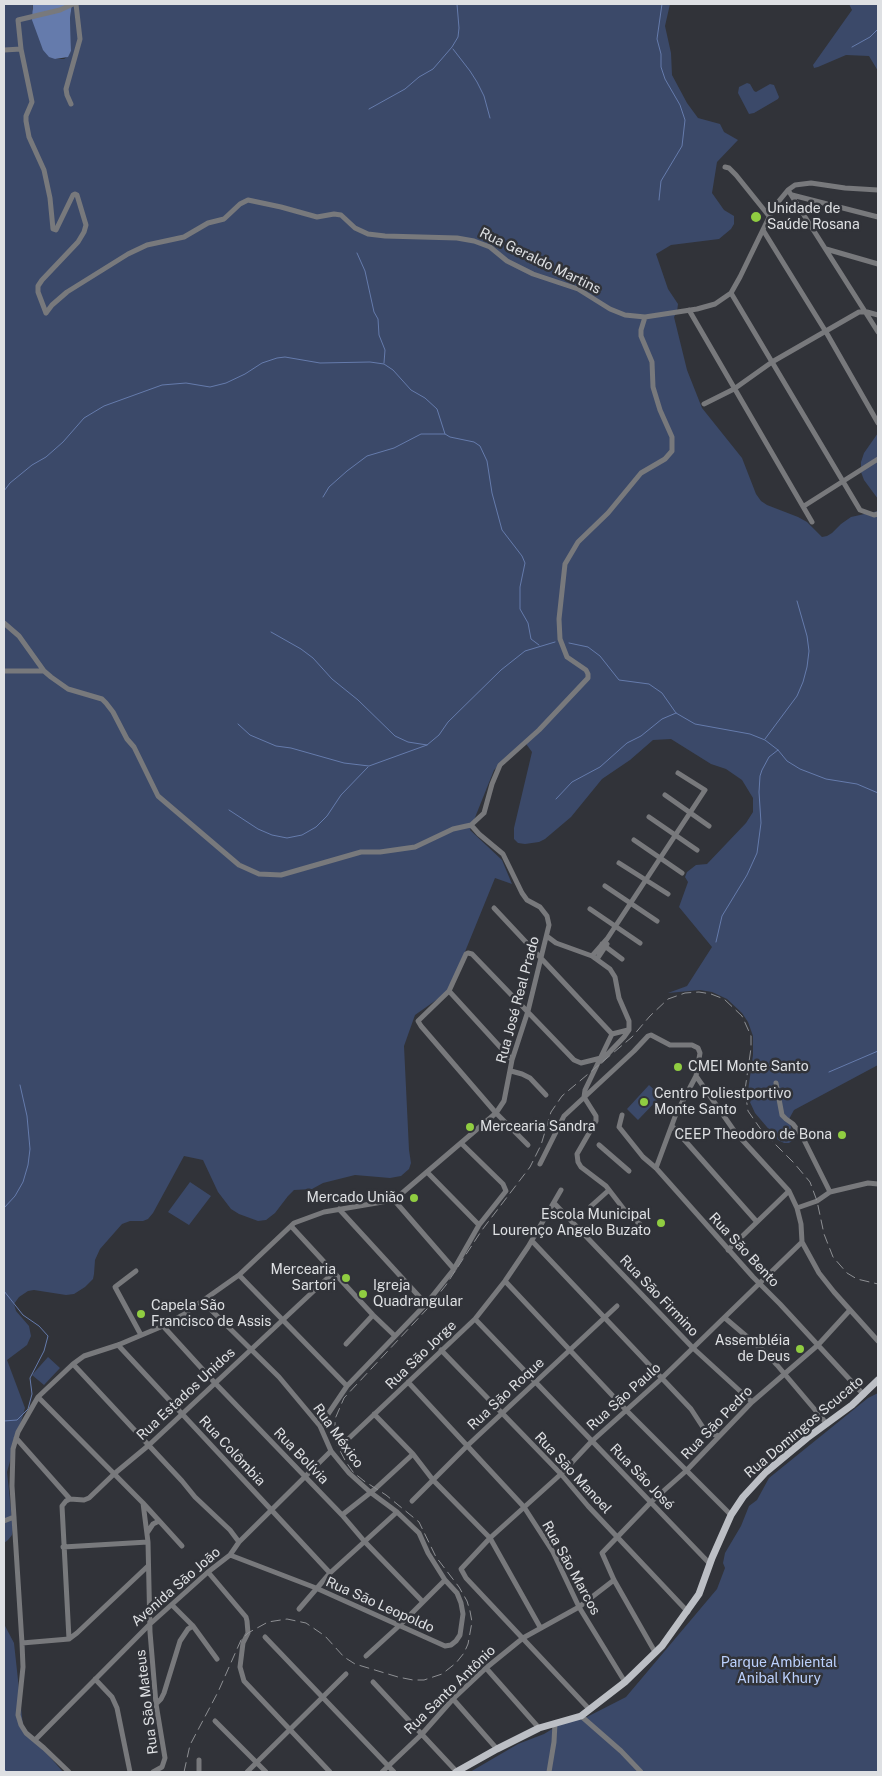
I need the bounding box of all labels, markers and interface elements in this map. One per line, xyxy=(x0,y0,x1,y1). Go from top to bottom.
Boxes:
place label: Unidade de Saúde Rosana xyxy=(767,201,860,233)
marker: Unidade de Saúde Rosana xyxy=(749,210,763,224)
street label: Rua Geraldo Martins xyxy=(477,224,603,298)
street label: Rua José Real Prado xyxy=(493,935,543,1065)
place label: CMEI Monte Santo xyxy=(688,1059,809,1075)
marker: CMEI Monte Santo xyxy=(672,1061,684,1073)
place label: Centro Poliestportivo Monte Santo xyxy=(654,1086,791,1118)
marker: Centro Poliestportivo Monte Santo xyxy=(638,1096,650,1108)
place label: Mercearia Sandra xyxy=(480,1119,595,1135)
marker: Mercearia Sandra xyxy=(464,1121,476,1133)
place label: CEEP Theodoro de Bona xyxy=(674,1127,832,1143)
marker: CEEP Theodoro de Bona xyxy=(836,1129,848,1141)
place label: Mercado União xyxy=(306,1190,404,1206)
marker: Mercado União xyxy=(408,1192,420,1204)
place label: Escola Municipal Lourenço Angelo Buzato xyxy=(492,1207,651,1240)
street label: Rua São Bento xyxy=(705,1209,783,1291)
marker: Escola Municipal Lourenço Angelo Buzato xyxy=(655,1217,667,1229)
street label: Rua São Firmino xyxy=(616,1252,702,1340)
place label: Mercearia Sartori xyxy=(271,1262,336,1294)
marker: Mercearia Sartori xyxy=(340,1272,352,1284)
place label: Igreja Quadrangular xyxy=(373,1278,463,1310)
marker: Igreja Quadrangular xyxy=(357,1288,369,1300)
place label: Capela São Francisco de Assis xyxy=(151,1298,271,1330)
marker: Capela São Francisco de Assis xyxy=(135,1308,147,1320)
street label: Rua São Jorge xyxy=(382,1317,460,1393)
place label: Assembléia de Deus xyxy=(715,1333,790,1365)
marker: Assembléia de Deus xyxy=(794,1343,806,1355)
street label: Rua Estados Unidos xyxy=(133,1344,239,1444)
street label: Rua São Roque xyxy=(464,1354,548,1434)
street label: Rua São Paulo xyxy=(584,1359,664,1435)
street label: Rua Domingos Scucato xyxy=(741,1372,867,1482)
street label: Rua São Pedro xyxy=(678,1383,756,1463)
street label: Rua México xyxy=(309,1401,367,1471)
street label: Rua Colômbia xyxy=(195,1412,269,1490)
street label: Rua Bolívia xyxy=(270,1424,332,1488)
street label: Rua São Manoel xyxy=(531,1429,615,1517)
street label: Rua São José xyxy=(606,1440,678,1514)
street label: Rua São Marcos xyxy=(538,1518,604,1618)
street label: Avenida São João xyxy=(128,1544,224,1630)
street label: Rua São Leopoldo xyxy=(323,1574,437,1636)
street label: Rua Santo Antônio xyxy=(401,1642,499,1738)
street label: Rua São Mateus xyxy=(132,1649,162,1755)
park label: Parque Ambiental Anibal Khury xyxy=(721,1655,837,1688)

